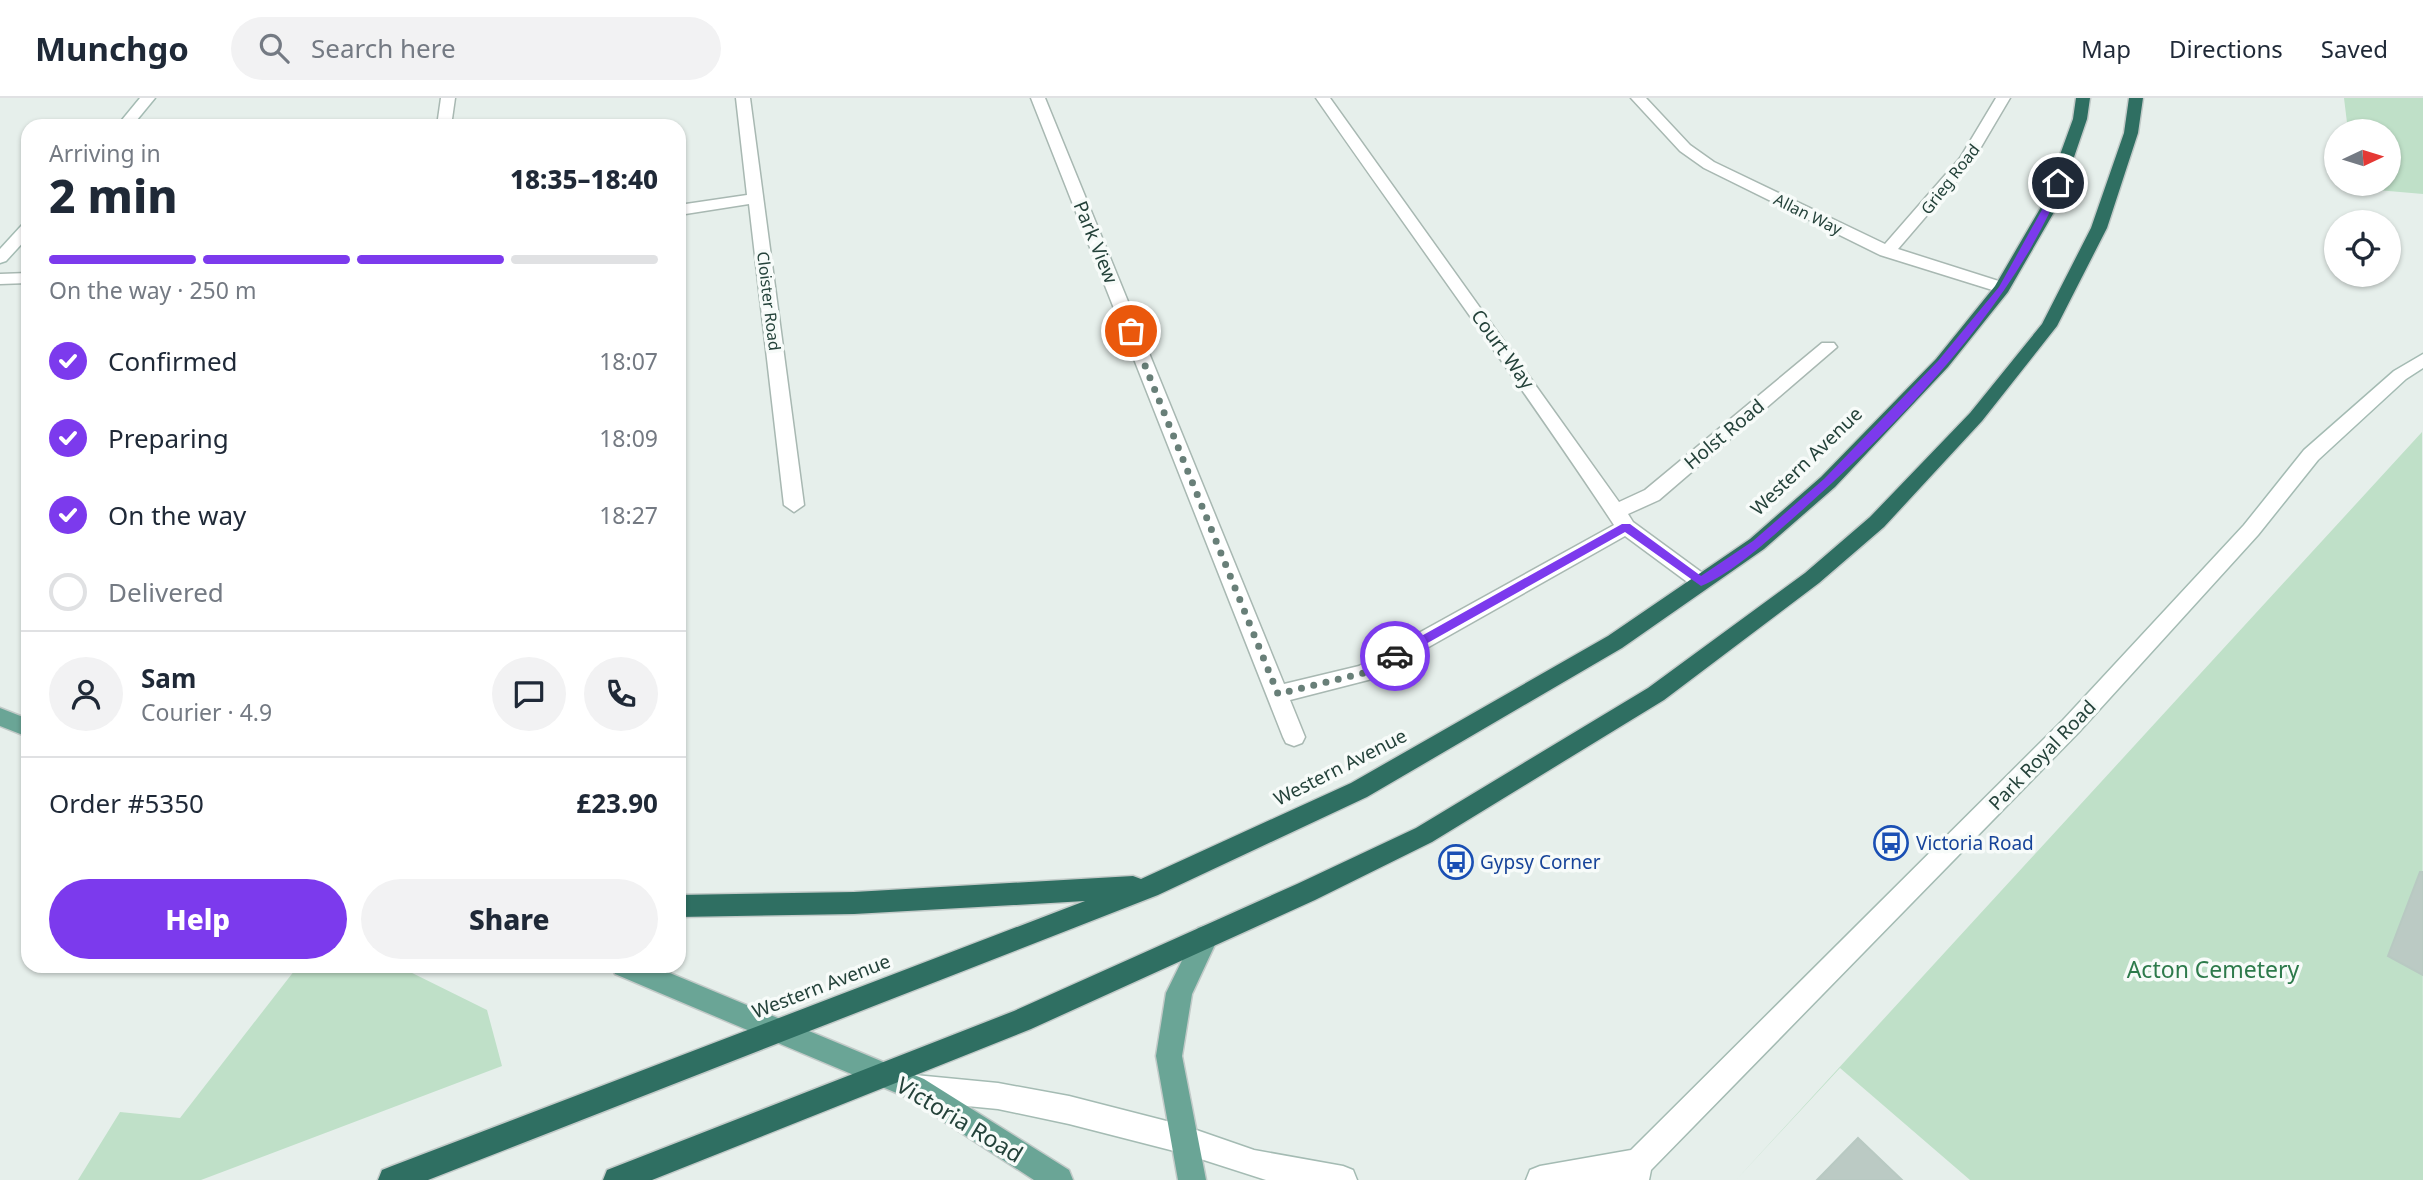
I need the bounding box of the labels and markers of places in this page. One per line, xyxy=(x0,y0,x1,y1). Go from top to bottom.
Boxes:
pin xyxy=(2028,153,2088,213)
pin xyxy=(1101,301,1161,361)
bus stop icon: Victoria Road xyxy=(1872,824,1910,862)
place label: Victoria Road xyxy=(1916,830,2034,856)
bus stop icon: Gypsy Corner xyxy=(1437,843,1475,881)
place label: Gypsy Corner xyxy=(1480,849,1601,875)

